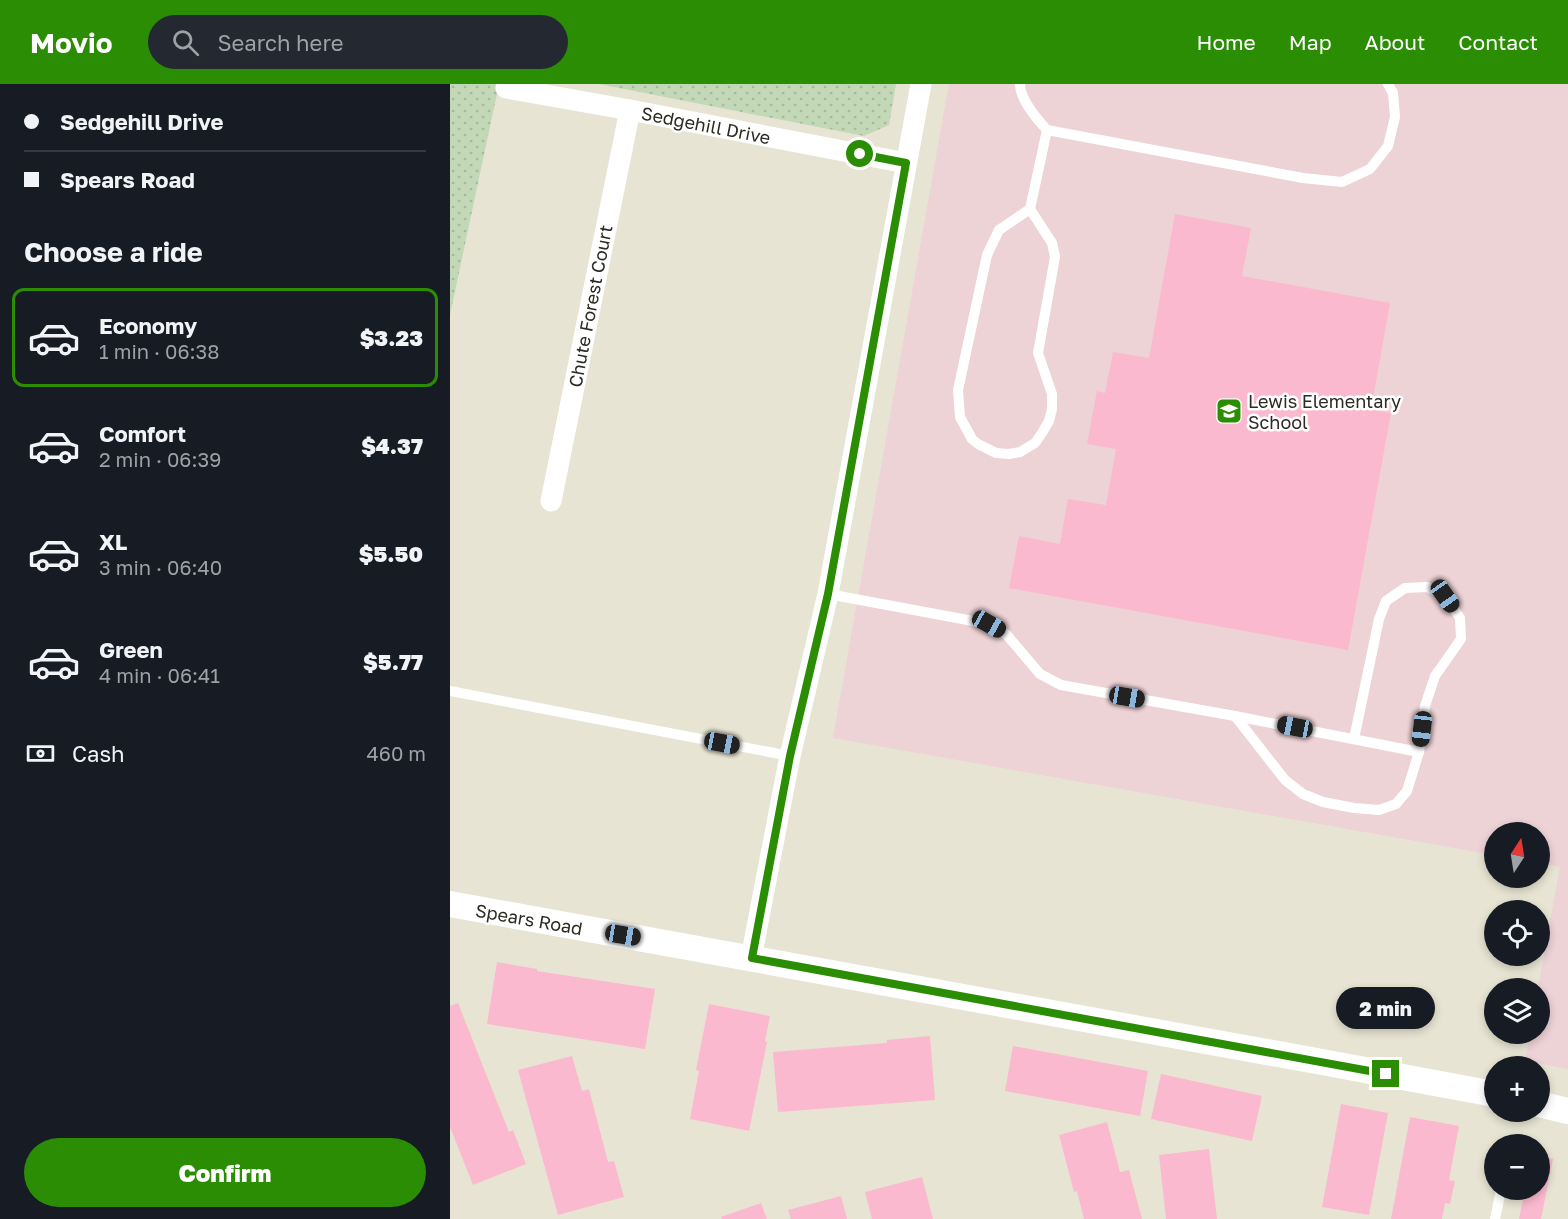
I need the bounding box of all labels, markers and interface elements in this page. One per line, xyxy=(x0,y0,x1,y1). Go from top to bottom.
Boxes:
search box xyxy=(148,15,568,69)
text: Movio xyxy=(30,26,112,59)
icon: search xyxy=(169,26,202,59)
text: Search here xyxy=(217,29,344,56)
text: Home xyxy=(1196,29,1256,55)
text: Map xyxy=(1289,29,1332,55)
text: About xyxy=(1365,29,1425,55)
text: Contact xyxy=(1458,29,1538,55)
street label: Sedgehill Drive xyxy=(640,102,772,148)
text: Sedgehill Drive xyxy=(60,108,223,135)
route start xyxy=(846,140,873,167)
text: Spears Road xyxy=(60,166,195,193)
street label: Chute Forest Court xyxy=(563,223,617,389)
text: Choose a ride xyxy=(24,236,203,268)
icon: car xyxy=(27,311,81,365)
text: Economy xyxy=(99,312,197,339)
text: $3.23 xyxy=(360,324,423,351)
text: 1 min · 06:38 xyxy=(99,339,219,363)
place label: Lewis Elementary School xyxy=(1248,390,1401,433)
school or university icon: Lewis Elementary School xyxy=(1214,396,1244,426)
icon: car xyxy=(27,419,81,473)
text: Comfort xyxy=(99,420,186,447)
text: $4.37 xyxy=(361,432,423,459)
text: 2 min · 06:39 xyxy=(99,447,221,471)
icon: car xyxy=(27,527,81,581)
text: XL xyxy=(99,528,127,555)
text: $5.50 xyxy=(359,540,423,567)
text: 3 min · 06:40 xyxy=(99,555,222,579)
car xyxy=(1427,576,1463,616)
car xyxy=(969,607,1009,641)
icon: car xyxy=(27,635,81,689)
text: Green xyxy=(99,636,163,663)
text: $5.77 xyxy=(363,648,423,675)
text: 4 min · 06:41 xyxy=(99,663,220,687)
car xyxy=(1108,685,1146,709)
car xyxy=(1411,710,1433,748)
car xyxy=(1276,715,1314,739)
car xyxy=(703,731,741,755)
icon: cash xyxy=(24,737,57,770)
text: Cash xyxy=(72,740,125,767)
text: 460 m xyxy=(367,741,426,765)
north arrow xyxy=(1484,822,1550,888)
map controls xyxy=(1484,822,1550,1200)
street label: Spears Road xyxy=(474,899,584,939)
button: locate xyxy=(1484,900,1550,966)
car xyxy=(604,923,642,947)
button: layers xyxy=(1484,978,1550,1044)
callout: 2 min xyxy=(1336,987,1436,1029)
text: 2 min xyxy=(1359,996,1412,1020)
button: + xyxy=(1484,1056,1550,1122)
route end xyxy=(1372,1060,1399,1087)
button: − xyxy=(1484,1134,1550,1200)
button: Confirm xyxy=(24,1138,426,1207)

